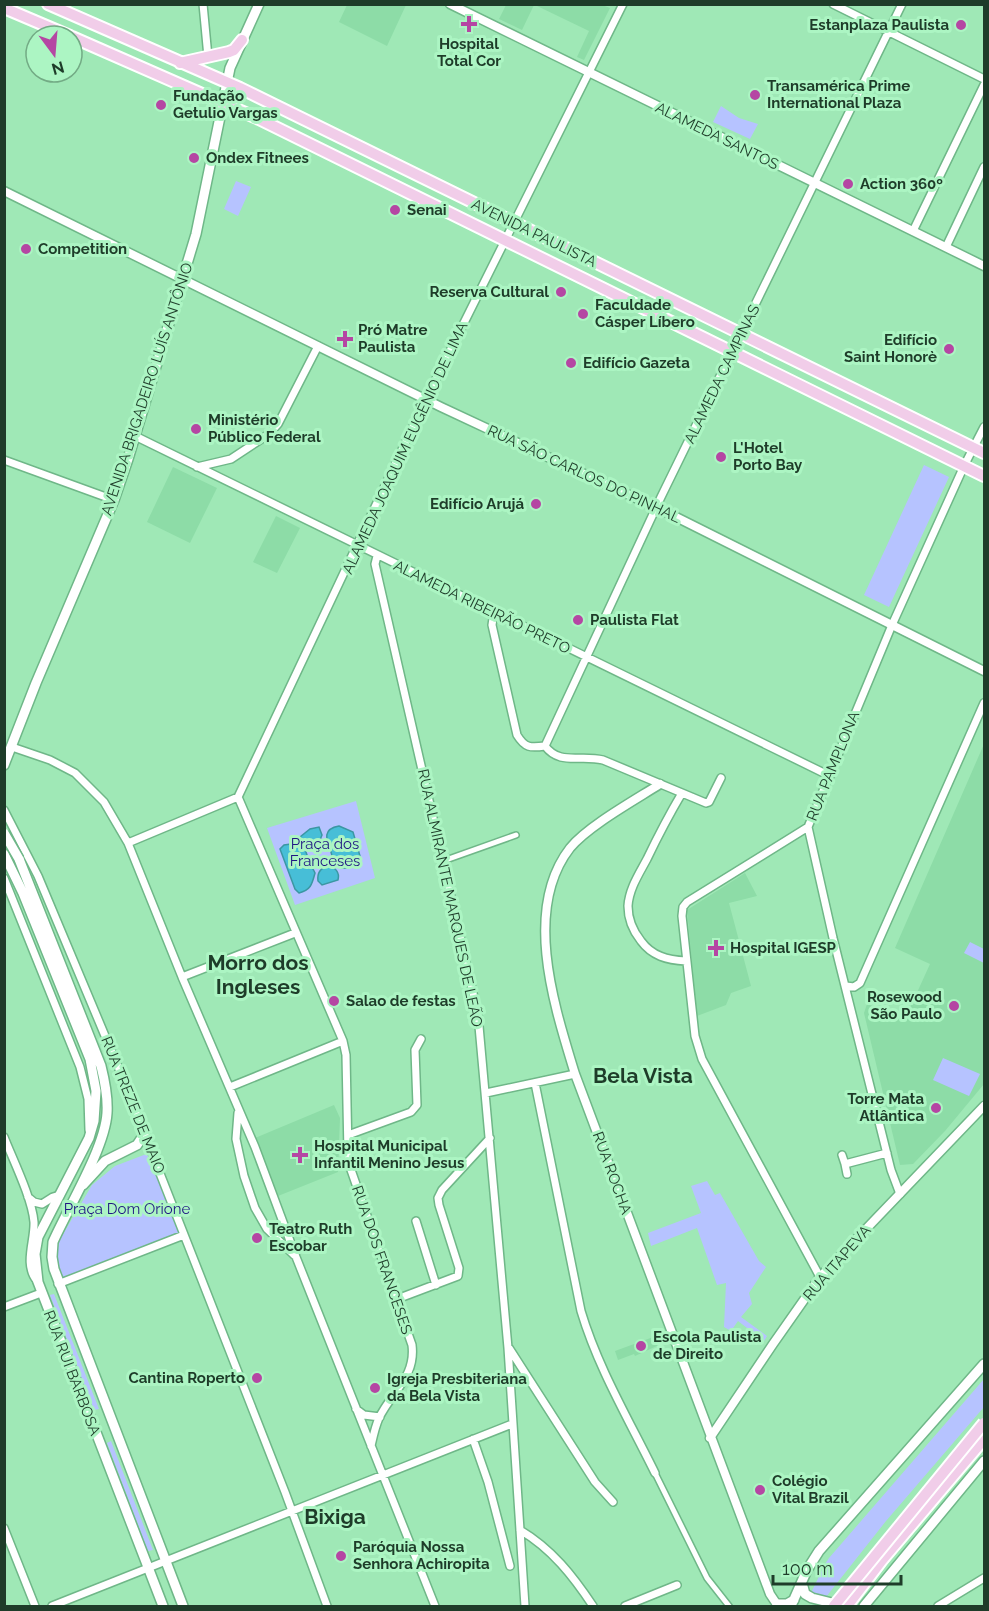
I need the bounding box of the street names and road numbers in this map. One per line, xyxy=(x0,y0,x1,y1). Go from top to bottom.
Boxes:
street label: ALAMEDA SANTOS xyxy=(652,98,782,174)
street label: AVENIDA PAULISTA xyxy=(468,195,600,271)
street label: AVENIDA BRIGADEIRO LUÍS ANTÔNIO xyxy=(98,260,196,518)
street label: ALAMEDA CAMPINAS xyxy=(681,302,763,446)
street label: ALAMEDA JOAQUIM EUGÊNIO DE LIMA xyxy=(339,319,471,577)
street label: RUA SÃO CARLOS DO PINHAL xyxy=(485,421,684,527)
street label: ALAMEDA RIBEIRÃO PRETO xyxy=(391,556,573,658)
street label: RUA PAMPLONA xyxy=(803,709,863,823)
street label: RUA ALMIRANTE MARQUES DE LEÃO xyxy=(414,767,486,1029)
street label: RUA TREZE DE MAIO xyxy=(97,1034,169,1176)
street label: RUA ROCHA xyxy=(589,1129,635,1217)
street label: RUA DOS FRANCESES xyxy=(348,1183,416,1337)
street label: RUA ITAPEVA xyxy=(799,1222,875,1304)
street label: RUA RUI BARBOSA xyxy=(40,1308,104,1438)

